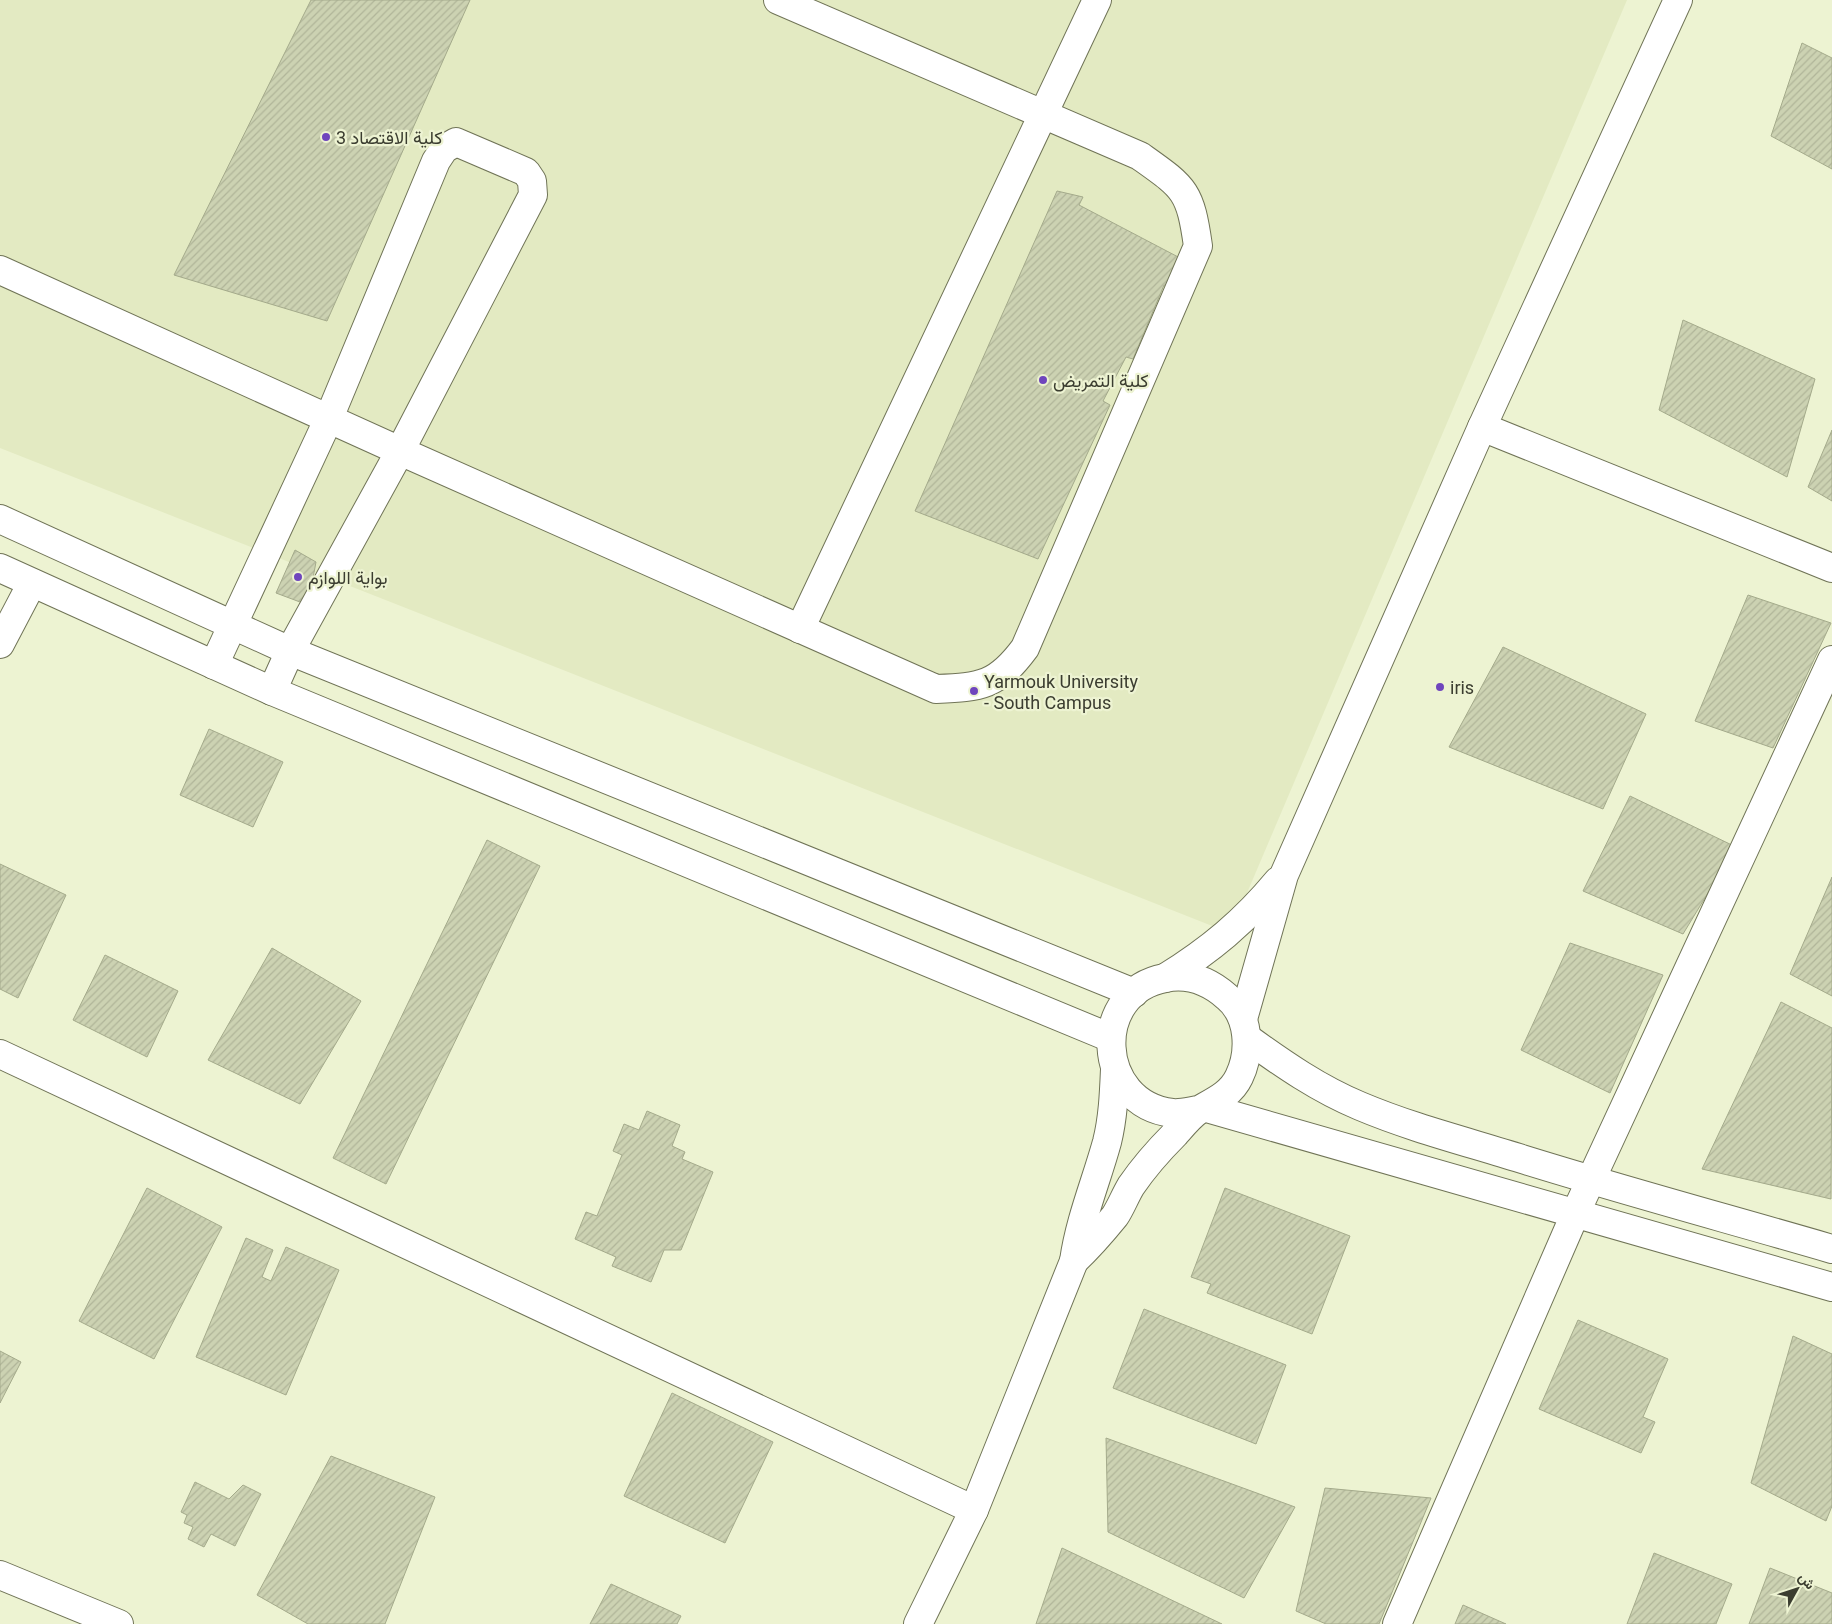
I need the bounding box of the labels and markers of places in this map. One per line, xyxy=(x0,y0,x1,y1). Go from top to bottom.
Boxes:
place label: كلية الاقتصاد 3 xyxy=(336,127,443,148)
marker: كلية الاقتصاد 3 xyxy=(320,131,332,143)
place label: كلية التمريض xyxy=(1053,370,1149,392)
marker: كلية التمريض xyxy=(1037,374,1049,386)
place label: بواية اللوازم xyxy=(308,567,388,590)
marker: بواية اللوازم xyxy=(292,571,304,583)
place label: Yarmouk University - South Campus xyxy=(984,671,1138,713)
place label: iris xyxy=(1450,677,1474,698)
marker: iris xyxy=(1434,681,1446,693)
marker: Yarmouk University - South Campus xyxy=(968,685,980,697)

